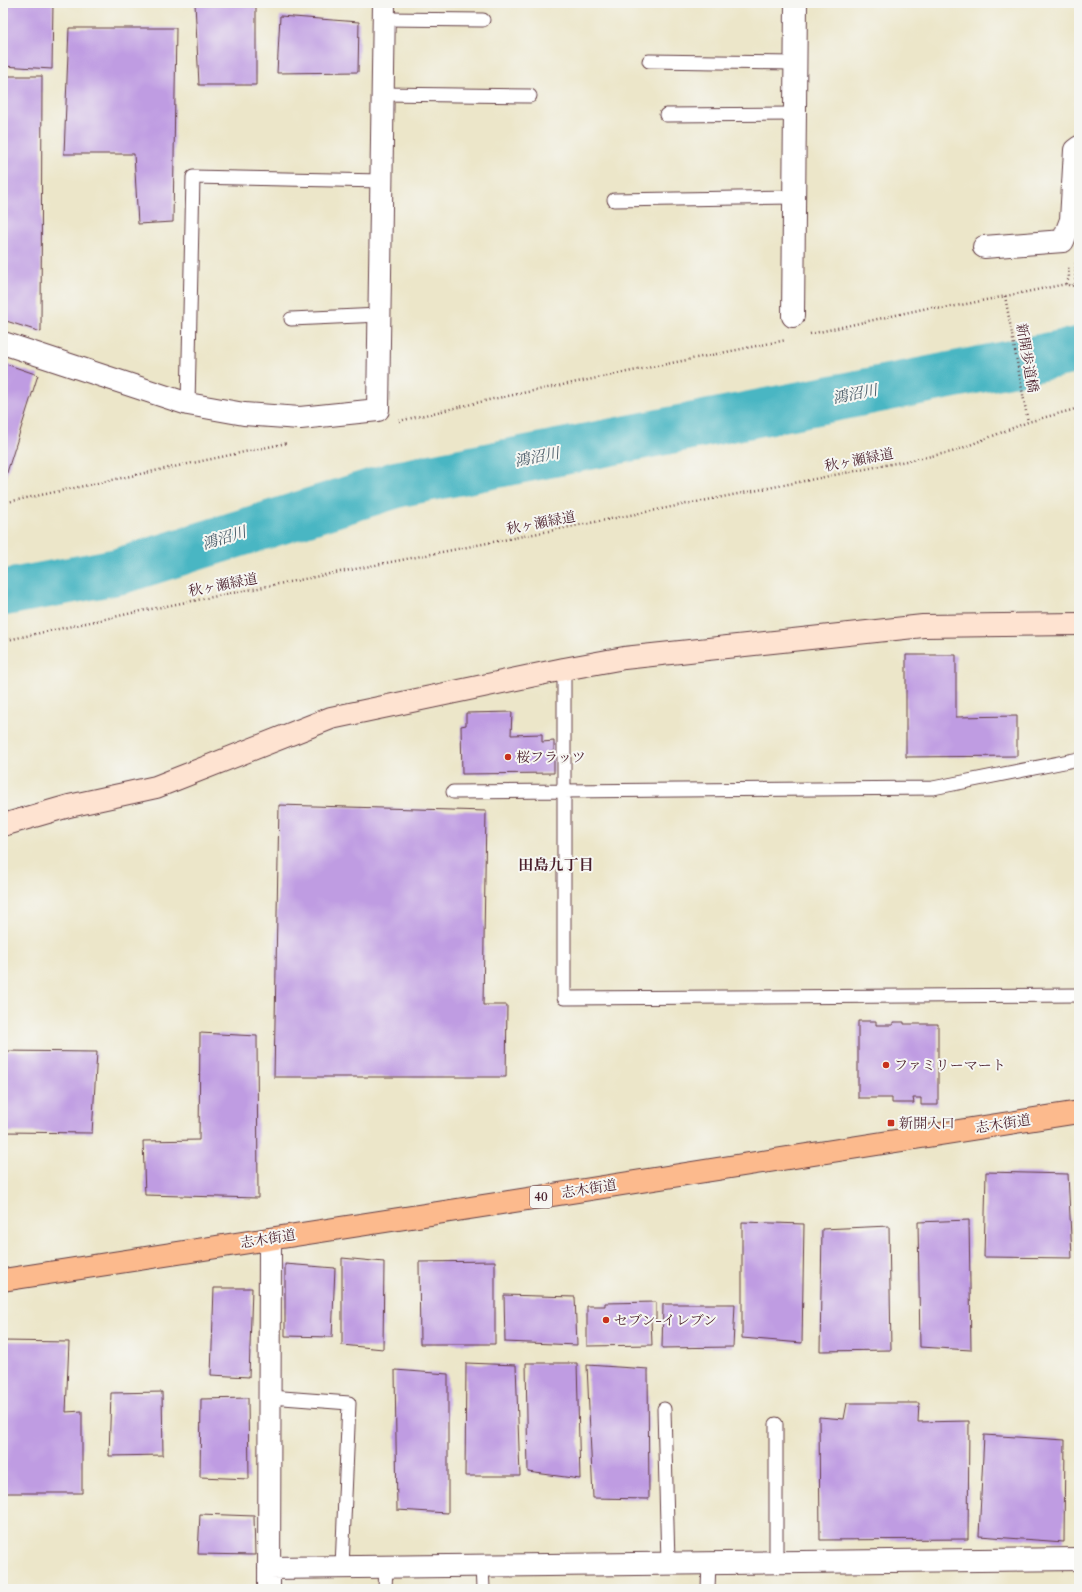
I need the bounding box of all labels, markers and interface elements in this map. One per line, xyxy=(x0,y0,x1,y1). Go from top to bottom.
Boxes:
street label: 新開歩道橋 xyxy=(1012,322,1042,394)
water label: 鴻沼川 xyxy=(831,380,881,408)
water label: 鴻沼川 xyxy=(513,443,563,471)
street label: 秋ヶ瀬緑道 xyxy=(823,444,895,476)
street label: 秋ヶ瀬緑道 xyxy=(505,507,577,539)
water label: 鴻沼川 xyxy=(200,521,250,554)
street label: 秋ヶ瀬緑道 xyxy=(187,569,259,601)
place label: 桜フラッツ xyxy=(516,748,586,767)
marker: 桜フラッツ xyxy=(503,752,513,762)
district label: 田島九丁目 xyxy=(518,855,594,875)
place label: ファミリーマート xyxy=(894,1056,1006,1075)
marker: ファミリーマート xyxy=(881,1060,891,1070)
street label: 志木街道 xyxy=(974,1110,1032,1138)
place label: 新開入口 xyxy=(899,1114,955,1133)
marker: 新開入口 xyxy=(886,1118,896,1128)
street label: 志木街道 xyxy=(560,1175,618,1203)
road number: 40 xyxy=(530,1186,552,1208)
street label: 志木街道 xyxy=(239,1225,297,1253)
place label: セブン-イレブン xyxy=(614,1311,717,1330)
marker: セブン-イレブン xyxy=(601,1315,611,1325)

